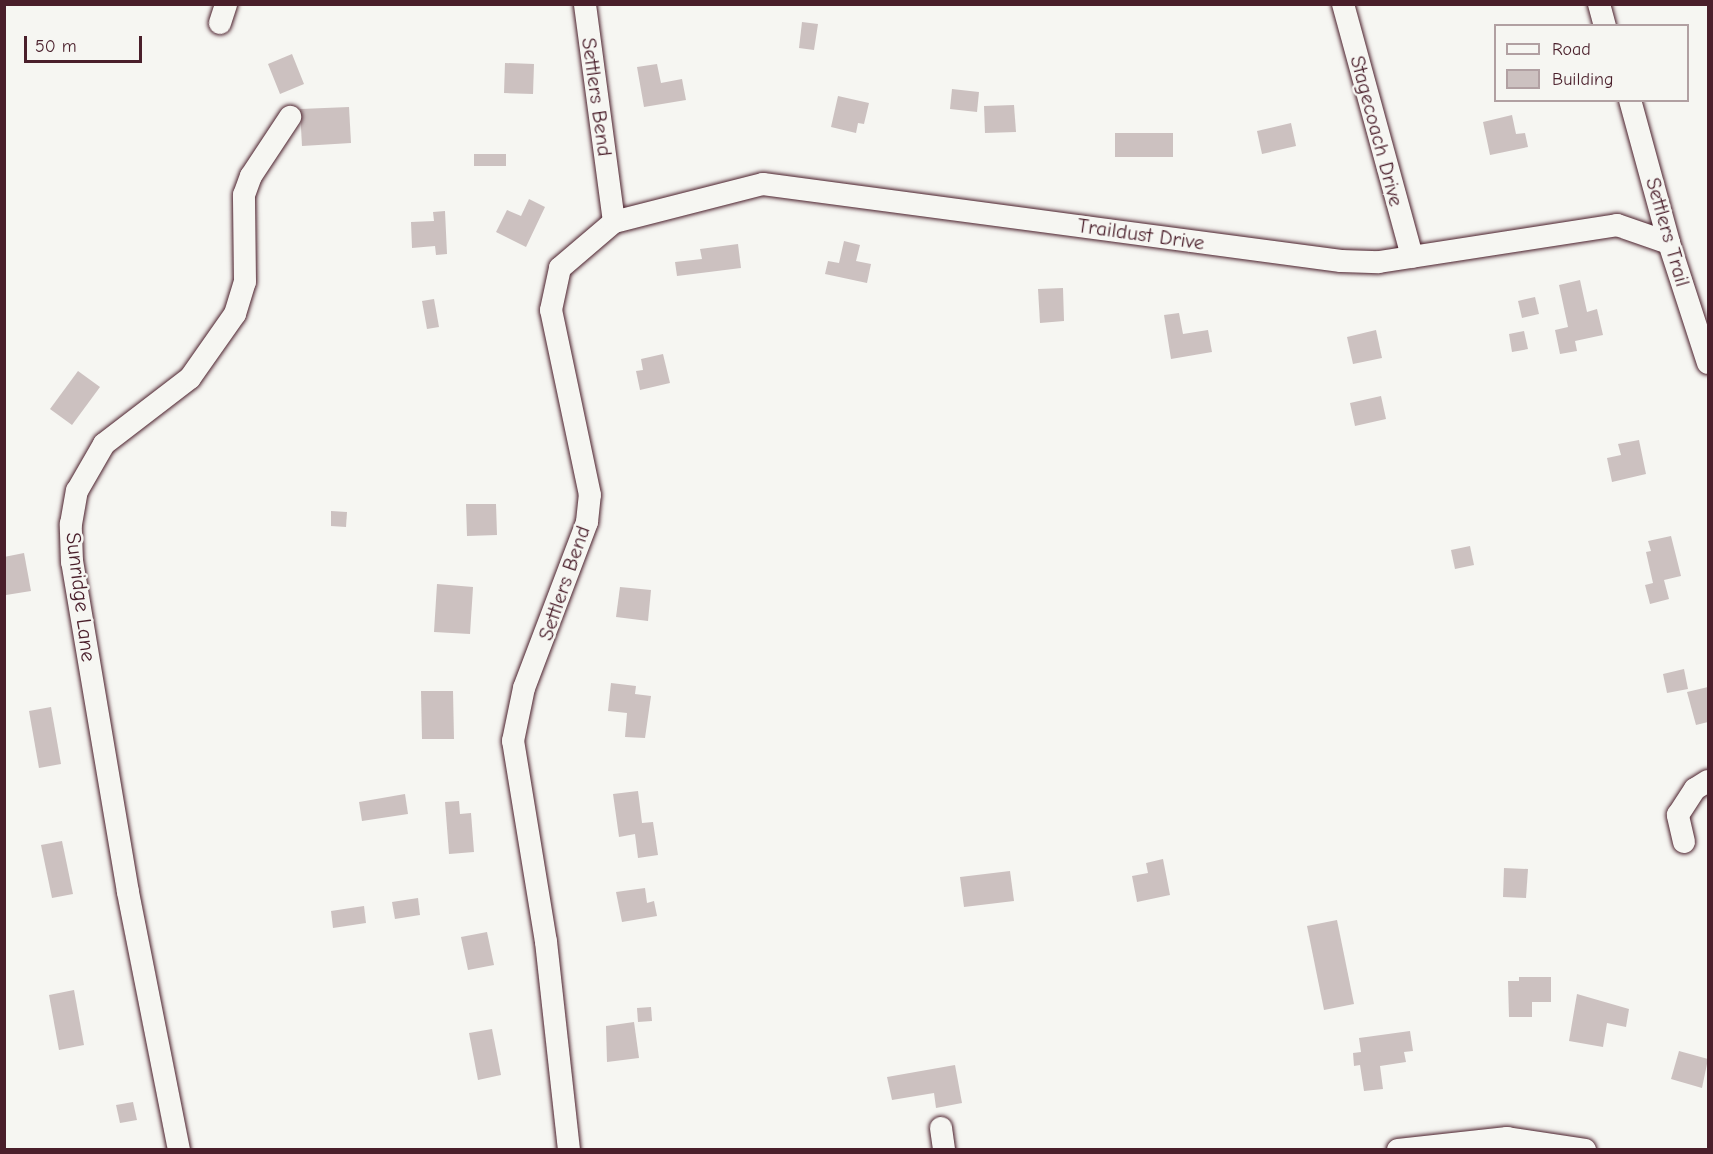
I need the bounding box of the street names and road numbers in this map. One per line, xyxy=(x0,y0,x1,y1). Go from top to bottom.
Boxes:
street label: Settlers Bend xyxy=(576,36,618,158)
street label: Stagecoach Drive xyxy=(1345,53,1409,209)
street label: Settlers Trail xyxy=(1640,174,1696,290)
street label: Traildust Drive xyxy=(1076,213,1206,255)
street label: Settlers Bend xyxy=(533,522,595,644)
street label: Sunridge Lane xyxy=(61,531,101,663)

